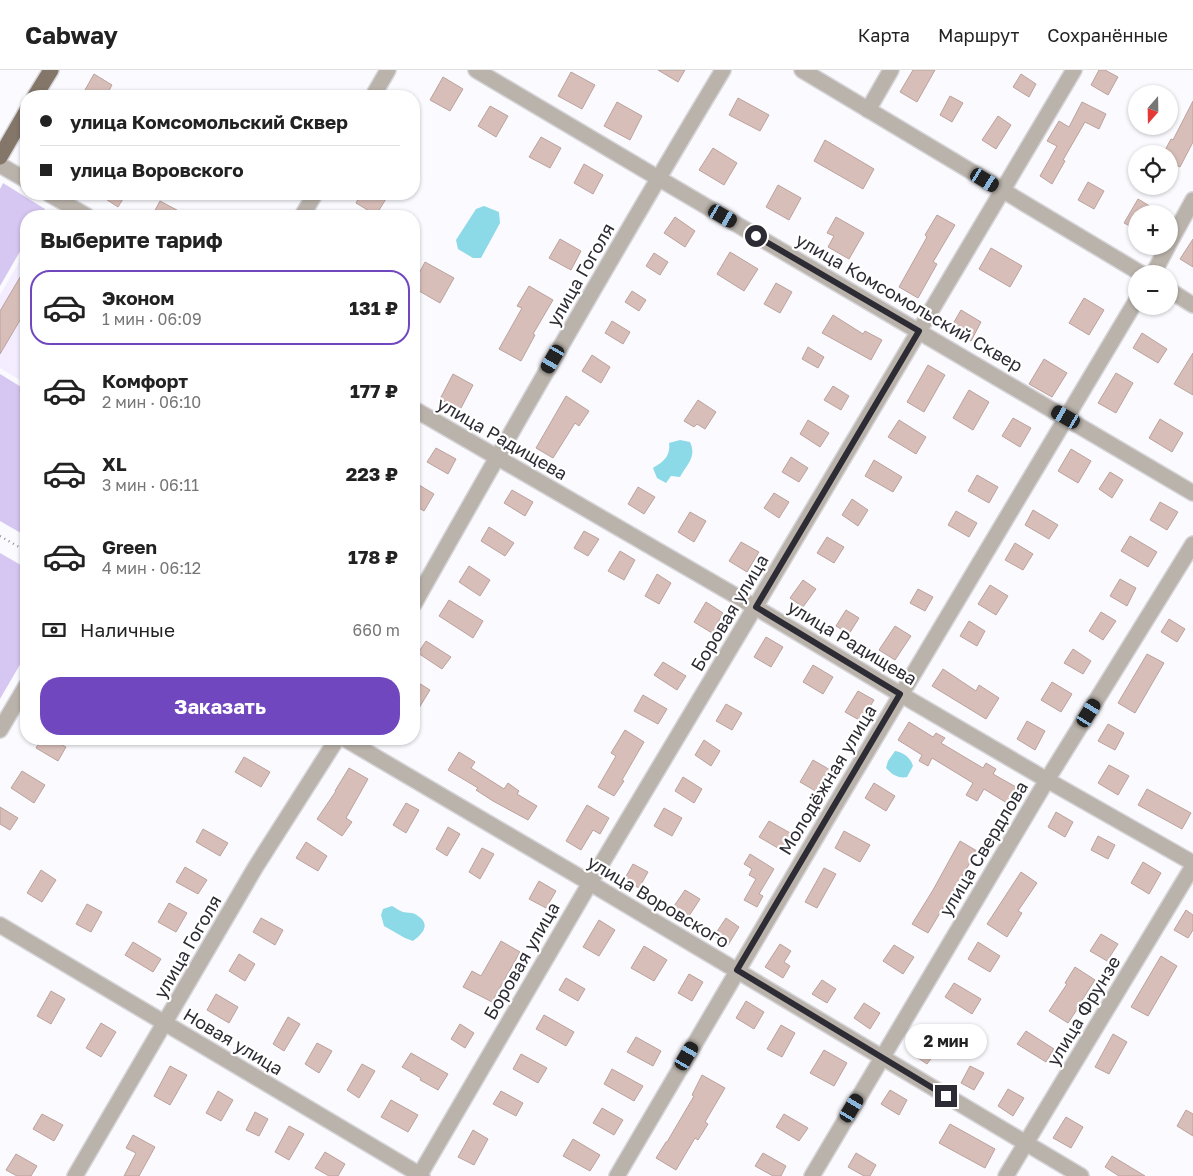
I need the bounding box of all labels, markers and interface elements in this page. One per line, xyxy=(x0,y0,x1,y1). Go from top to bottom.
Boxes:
text: Cabway xyxy=(25,20,118,49)
text: Карта xyxy=(858,24,910,46)
text: Маршрут xyxy=(938,24,1019,46)
text: Сохранённые xyxy=(1047,24,1168,46)
north arrow xyxy=(1128,85,1178,135)
map controls xyxy=(1128,85,1178,315)
text: улица Комсомольский Сквер xyxy=(70,110,348,133)
button: locate xyxy=(1128,145,1178,195)
text: улица Воровского xyxy=(70,158,244,181)
car xyxy=(968,166,1001,194)
car xyxy=(706,202,739,230)
button: + xyxy=(1128,205,1178,255)
street label: улица Гоголя xyxy=(542,219,619,330)
route start xyxy=(745,225,767,247)
text: Выберите тариф xyxy=(40,226,223,253)
street label: улица Комсомольский Сквер xyxy=(792,228,1027,376)
button: − xyxy=(1128,265,1178,315)
icon: car xyxy=(42,285,87,330)
text: Эконом xyxy=(102,286,174,309)
text: 131 ₽ xyxy=(349,296,398,319)
text: 1 мин · 06:09 xyxy=(102,309,202,329)
car xyxy=(539,342,566,376)
icon: car xyxy=(42,368,87,413)
text: Комфорт xyxy=(102,369,188,392)
text: 177 ₽ xyxy=(350,379,398,402)
text: 2 мин · 06:10 xyxy=(102,392,201,412)
street label: улица Радищева xyxy=(433,392,572,484)
car xyxy=(1049,403,1082,431)
icon: car xyxy=(42,451,87,496)
text: XL xyxy=(102,452,127,475)
text: 223 ₽ xyxy=(346,462,398,485)
text: 3 мин · 06:11 xyxy=(102,475,199,495)
icon: car xyxy=(42,534,87,579)
text: Green xyxy=(102,535,157,558)
text: 178 ₽ xyxy=(348,545,398,568)
street label: Боровая улица xyxy=(686,550,773,675)
text: 4 мин · 06:12 xyxy=(102,558,201,578)
street label: улица Радищева xyxy=(784,595,921,689)
icon: cash xyxy=(40,616,68,644)
text: Наличные xyxy=(80,618,175,641)
text: 660 m xyxy=(353,620,400,640)
button: Заказать xyxy=(40,677,400,735)
car xyxy=(1074,696,1103,730)
street label: Молодёжная улица xyxy=(774,700,881,859)
street label: улица Свердлова xyxy=(934,777,1032,920)
street label: улица Воровского xyxy=(584,850,733,952)
street label: улица Гоголя xyxy=(149,891,226,1002)
street label: Боровая улица xyxy=(478,898,564,1023)
street label: улица Фрунзе xyxy=(1042,952,1125,1069)
street label: Новая улица xyxy=(180,1003,287,1079)
callout: 2 мин xyxy=(905,1024,987,1058)
text: 2 мин xyxy=(924,1031,968,1051)
car xyxy=(673,1039,700,1073)
route end xyxy=(935,1085,957,1107)
car xyxy=(837,1091,866,1125)

